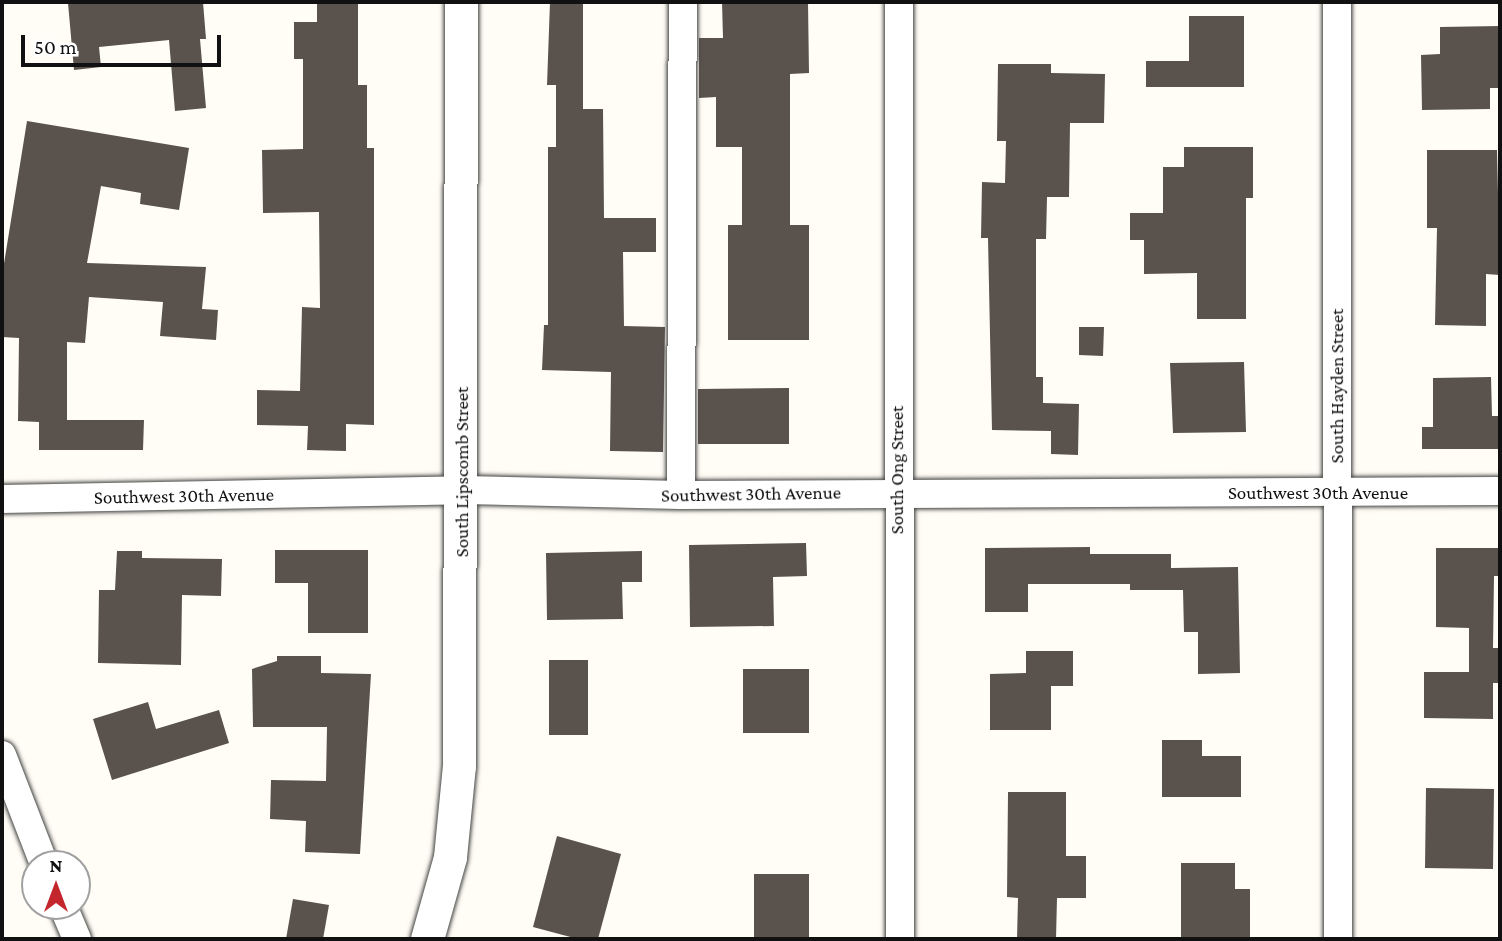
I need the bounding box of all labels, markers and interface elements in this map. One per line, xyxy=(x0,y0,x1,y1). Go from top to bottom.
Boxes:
scale bar xyxy=(24,21,224,65)
text: 50 m xyxy=(34,35,77,59)
street label: South Hayden Street xyxy=(1326,309,1348,463)
street label: South Lipscomb Street xyxy=(451,387,473,557)
street label: South Ong Street xyxy=(886,406,908,534)
street label: Southwest 30th Avenue xyxy=(661,481,841,507)
street label: Southwest 30th Avenue xyxy=(1228,482,1408,504)
street label: Southwest 30th Avenue xyxy=(94,483,274,509)
north arrow xyxy=(21,850,91,920)
text: N xyxy=(50,855,62,876)

